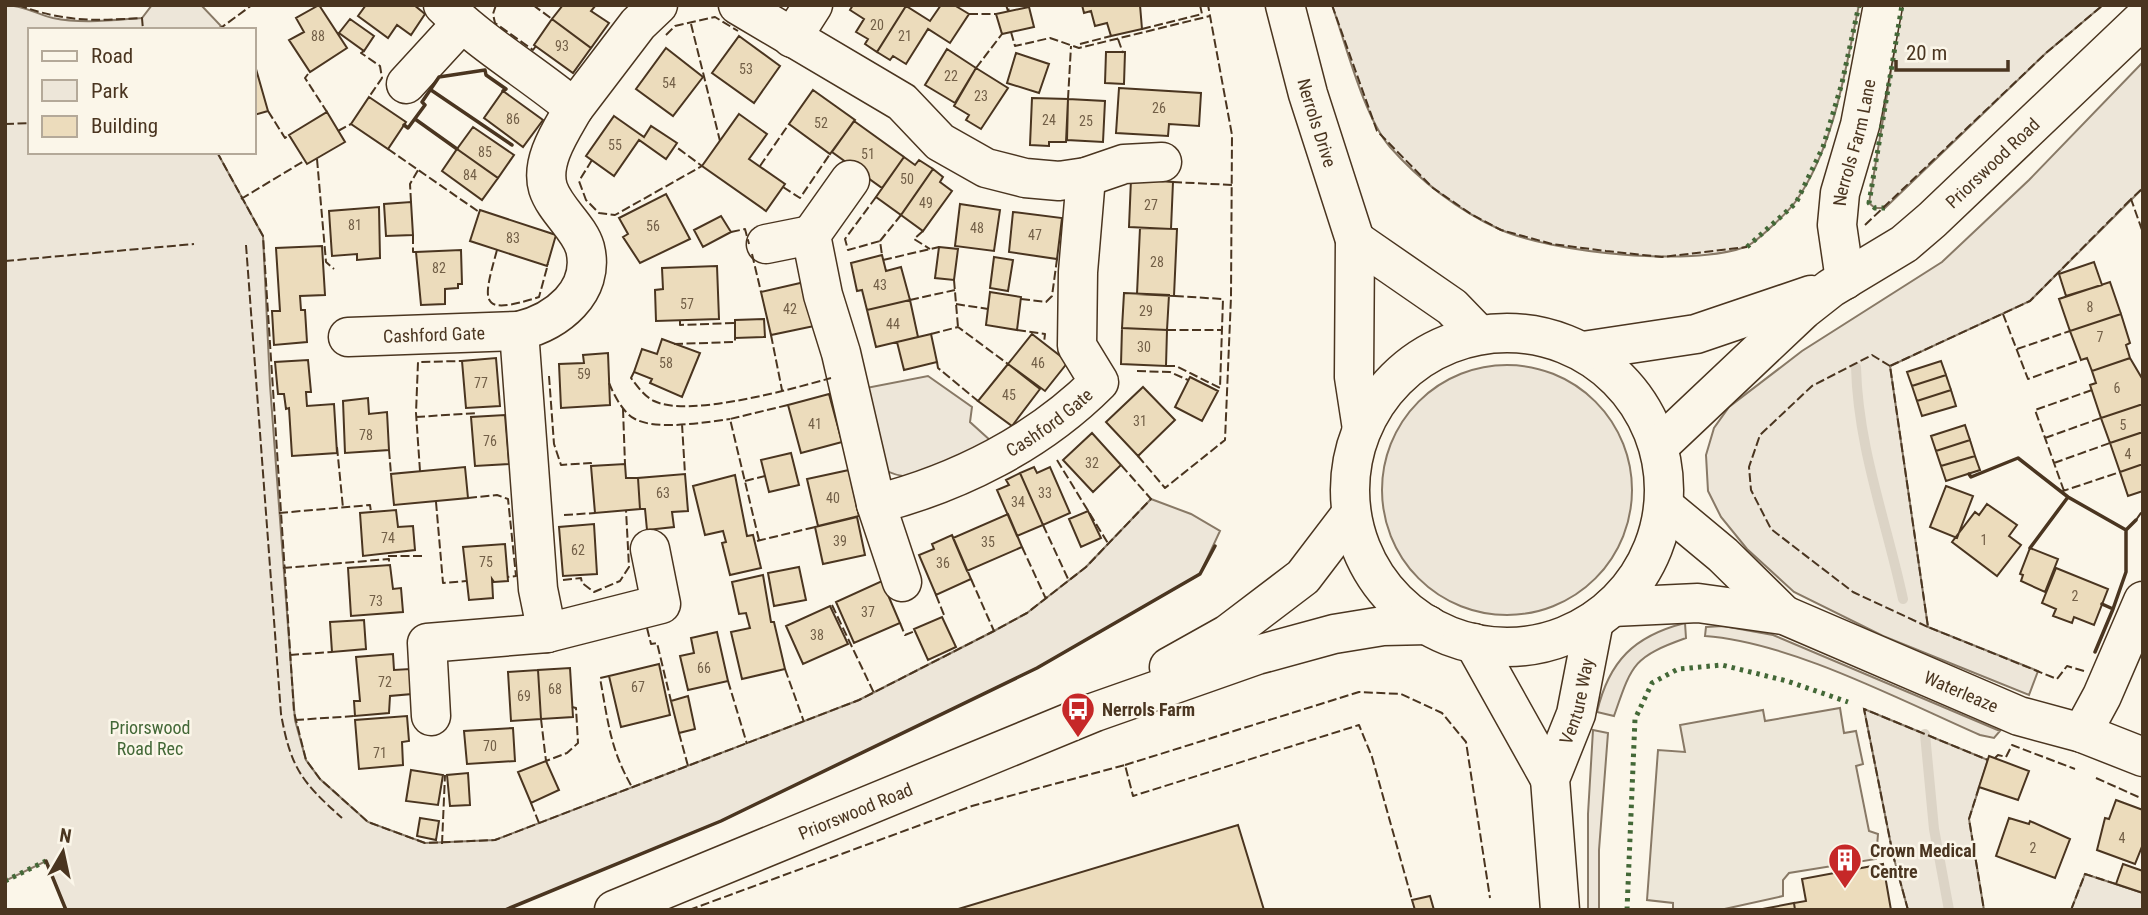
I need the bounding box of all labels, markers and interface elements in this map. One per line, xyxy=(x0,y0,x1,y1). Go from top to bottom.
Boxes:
house number: 20 xyxy=(870,17,884,33)
legend xyxy=(28,28,256,154)
house number: 88 xyxy=(311,28,325,44)
house number: 21 xyxy=(898,28,912,44)
scale bar xyxy=(1896,28,2008,72)
house number: 93 xyxy=(555,38,569,54)
text: 20 m xyxy=(1906,41,1947,65)
text: Road xyxy=(91,44,133,68)
house number: 53 xyxy=(739,61,753,77)
house number: 22 xyxy=(944,68,958,84)
house number: 54 xyxy=(662,75,676,91)
street label: Nerrols Drive xyxy=(1294,76,1341,170)
street label: Nerrols Farm Lane xyxy=(1828,77,1879,207)
text: Park xyxy=(91,79,129,103)
house number: 23 xyxy=(974,88,988,104)
house number: 26 xyxy=(1152,100,1166,116)
house number: 86 xyxy=(506,111,520,127)
house number: 24 xyxy=(1042,112,1056,128)
house number: 25 xyxy=(1079,113,1093,129)
street label: Priorswood Road xyxy=(1941,113,2043,212)
text: Building xyxy=(91,114,158,138)
house number: 52 xyxy=(814,115,828,131)
house number: 55 xyxy=(608,137,622,153)
house number: 85 xyxy=(478,144,492,160)
house number: 51 xyxy=(861,146,875,162)
house number: 84 xyxy=(463,167,477,183)
house number: 50 xyxy=(900,171,914,187)
house number: 49 xyxy=(919,195,933,211)
house number: 27 xyxy=(1144,197,1158,213)
house number: 81 xyxy=(348,217,362,233)
house number: 56 xyxy=(646,218,660,234)
house number: 48 xyxy=(970,220,984,236)
house number: 47 xyxy=(1028,227,1042,243)
house number: 83 xyxy=(506,230,520,246)
house number: 28 xyxy=(1150,254,1164,270)
house number: 82 xyxy=(432,260,446,276)
house number: 43 xyxy=(873,277,887,293)
house number: 57 xyxy=(680,296,694,312)
house number: 8 xyxy=(2087,299,2094,315)
house number: 42 xyxy=(783,301,797,317)
house number: 29 xyxy=(1139,303,1153,319)
house number: 44 xyxy=(886,316,900,332)
street label: Cashford Gate xyxy=(383,322,485,346)
house number: 7 xyxy=(2097,329,2104,345)
house number: 30 xyxy=(1137,339,1151,355)
house number: 58 xyxy=(659,355,673,371)
house number: 46 xyxy=(1031,355,1045,371)
house number: 59 xyxy=(577,366,591,382)
house number: 77 xyxy=(474,375,488,391)
house number: 6 xyxy=(2114,380,2121,396)
street label: Cashford Gate xyxy=(1002,384,1096,461)
house number: 45 xyxy=(1002,387,1016,403)
house number: 31 xyxy=(1133,413,1147,429)
house number: 41 xyxy=(808,416,822,432)
house number: 5 xyxy=(2120,417,2127,433)
house number: 78 xyxy=(359,427,373,443)
house number: 76 xyxy=(483,433,497,449)
house number: 4 xyxy=(2125,446,2132,462)
house number: 32 xyxy=(1085,455,1099,471)
house number: 63 xyxy=(656,485,670,501)
house number: 33 xyxy=(1038,485,1052,501)
house number: 40 xyxy=(826,490,840,506)
house number: 34 xyxy=(1011,494,1025,510)
house number: 74 xyxy=(381,530,395,546)
house number: 1 xyxy=(1981,532,1987,548)
house number: 39 xyxy=(833,533,847,549)
house number: 35 xyxy=(981,534,995,550)
house number: 62 xyxy=(571,542,585,558)
house number: 75 xyxy=(479,554,493,570)
house number: 36 xyxy=(936,555,950,571)
house number: 2 xyxy=(2072,588,2079,604)
house number: 73 xyxy=(369,593,383,609)
house number: 37 xyxy=(861,604,875,620)
house number: 38 xyxy=(810,627,824,643)
street label: Venture Way xyxy=(1555,656,1597,747)
house number: 66 xyxy=(697,660,711,676)
street label: Waterleaze xyxy=(1921,666,2002,716)
house number: 72 xyxy=(378,674,392,690)
house number: 67 xyxy=(631,679,645,695)
house number: 68 xyxy=(548,681,562,697)
house number: 69 xyxy=(517,688,531,704)
bus stop icon: Nerrols Farm xyxy=(1059,690,1097,739)
place label: Nerrols Farm xyxy=(1102,699,1195,720)
park label: Priorswood Road Rec xyxy=(109,717,191,759)
house number: 70 xyxy=(483,738,497,754)
house number: 71 xyxy=(373,745,387,761)
street label: Priorswood Road xyxy=(795,778,915,843)
north arrow xyxy=(28,817,98,887)
text: N xyxy=(58,823,73,848)
house number: 4 xyxy=(2119,830,2126,846)
place label: Crown Medical Centre xyxy=(1870,840,1976,882)
house number: 2 xyxy=(2030,840,2037,856)
building icon: Crown Medical Centre xyxy=(1826,841,1864,890)

